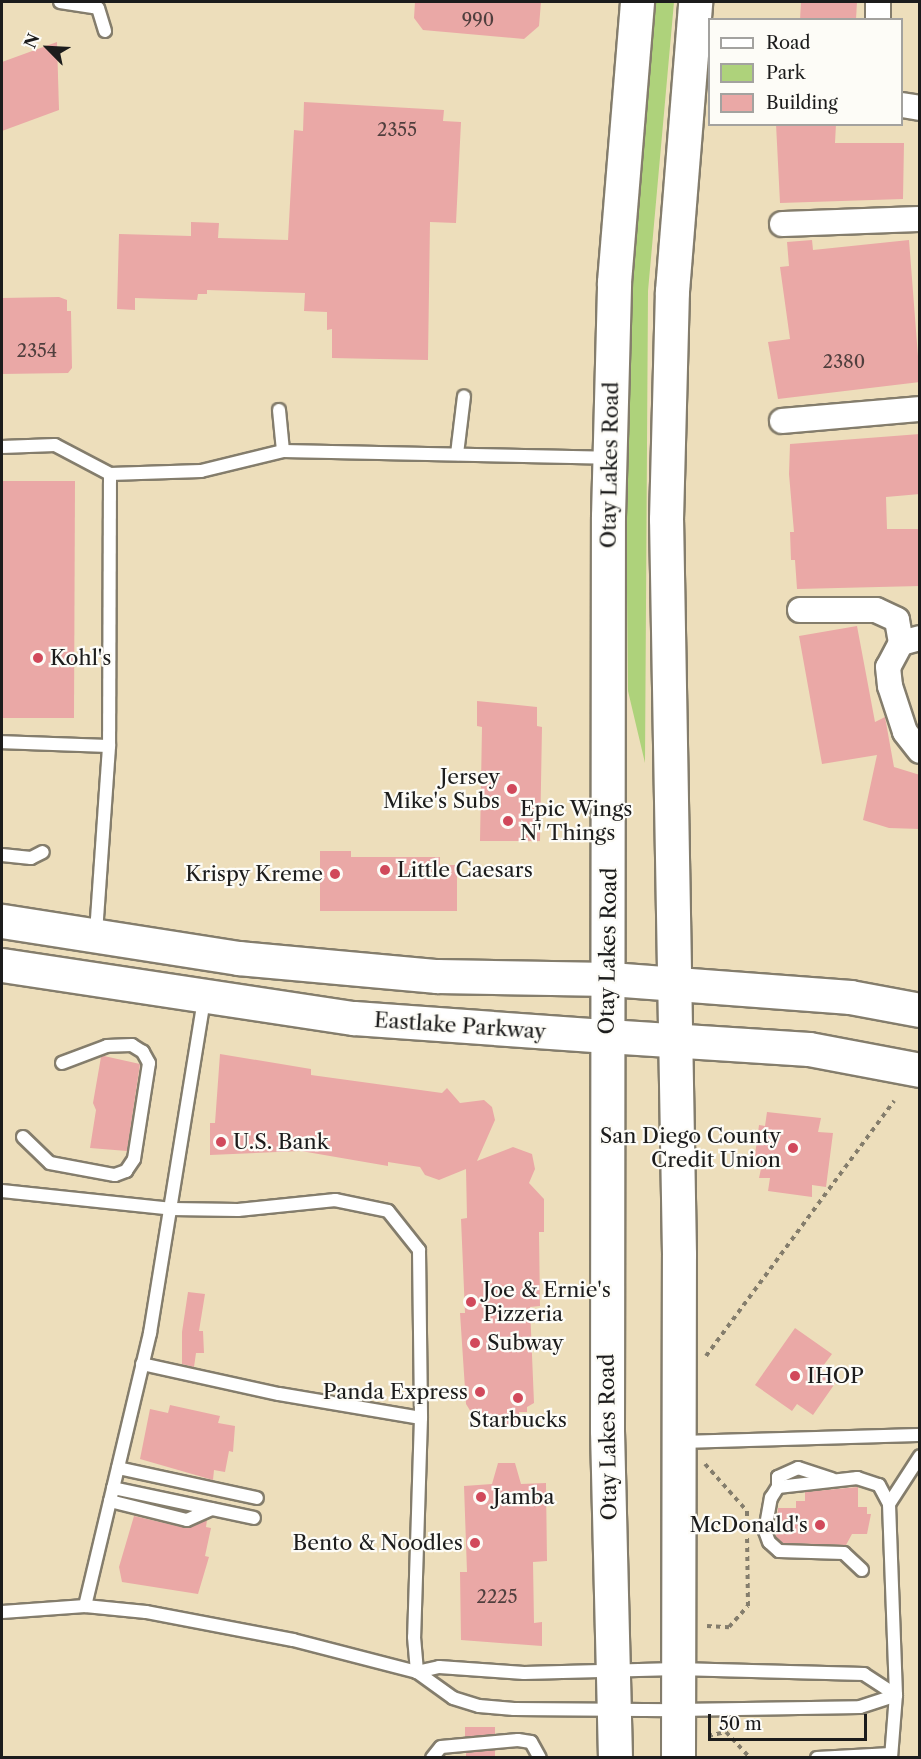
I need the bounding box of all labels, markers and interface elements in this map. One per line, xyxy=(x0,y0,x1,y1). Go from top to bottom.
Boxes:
house number: 990 xyxy=(462,9,494,31)
north arrow xyxy=(18,18,78,78)
legend xyxy=(708,18,903,126)
text: N xyxy=(20,30,44,51)
text: Road xyxy=(766,32,811,54)
text: Park xyxy=(766,62,805,84)
text: Building xyxy=(766,92,838,114)
house number: 2355 xyxy=(377,119,417,141)
house number: 2354 xyxy=(17,340,57,362)
house number: 2380 xyxy=(823,351,865,373)
street label: Otay Lakes Road xyxy=(596,381,624,549)
place label: Kohl's xyxy=(50,645,111,671)
marker: Kohl's xyxy=(31,651,45,665)
place label: Jersey Mike's Subs xyxy=(383,764,500,814)
marker: Jersey Mike's Subs xyxy=(505,782,519,796)
place label: Epic Wings N' Things xyxy=(520,796,633,846)
marker: Epic Wings N' Things xyxy=(501,814,515,828)
place label: Little Caesars xyxy=(397,857,533,883)
place label: Krispy Kreme xyxy=(185,861,323,887)
marker: Little Caesars xyxy=(378,863,392,877)
marker: Krispy Kreme xyxy=(328,867,342,881)
street label: Otay Lakes Road xyxy=(594,867,622,1035)
street label: Eastlake Parkway xyxy=(373,1007,547,1045)
place label: San Diego County Credit Union xyxy=(600,1123,781,1173)
place label: U.S. Bank xyxy=(233,1129,329,1155)
marker: U.S. Bank xyxy=(214,1135,228,1149)
marker: San Diego County Credit Union xyxy=(786,1141,800,1155)
place label: Joe & Ernie's Pizzeria xyxy=(483,1277,611,1327)
marker: Joe & Ernie's Pizzeria xyxy=(464,1295,478,1309)
place label: Subway xyxy=(487,1330,564,1356)
marker: Subway xyxy=(468,1336,482,1350)
street label: Otay Lakes Road xyxy=(594,1353,622,1521)
place label: IHOP xyxy=(807,1363,864,1389)
marker: IHOP xyxy=(788,1369,802,1383)
place label: Panda Express xyxy=(322,1379,468,1405)
marker: Panda Express xyxy=(473,1385,487,1399)
marker: Starbucks xyxy=(511,1391,525,1405)
place label: Starbucks xyxy=(469,1407,567,1433)
place label: Jamba xyxy=(493,1484,555,1510)
marker: Jamba xyxy=(474,1490,488,1504)
place label: McDonald's xyxy=(690,1512,808,1538)
marker: McDonald's xyxy=(813,1518,827,1532)
place label: Bento & Noodles xyxy=(293,1530,463,1556)
marker: Bento & Noodles xyxy=(468,1536,482,1550)
house number: 2225 xyxy=(477,1586,517,1608)
scale bar xyxy=(711,1702,870,1740)
text: 50 m xyxy=(719,1713,762,1735)

